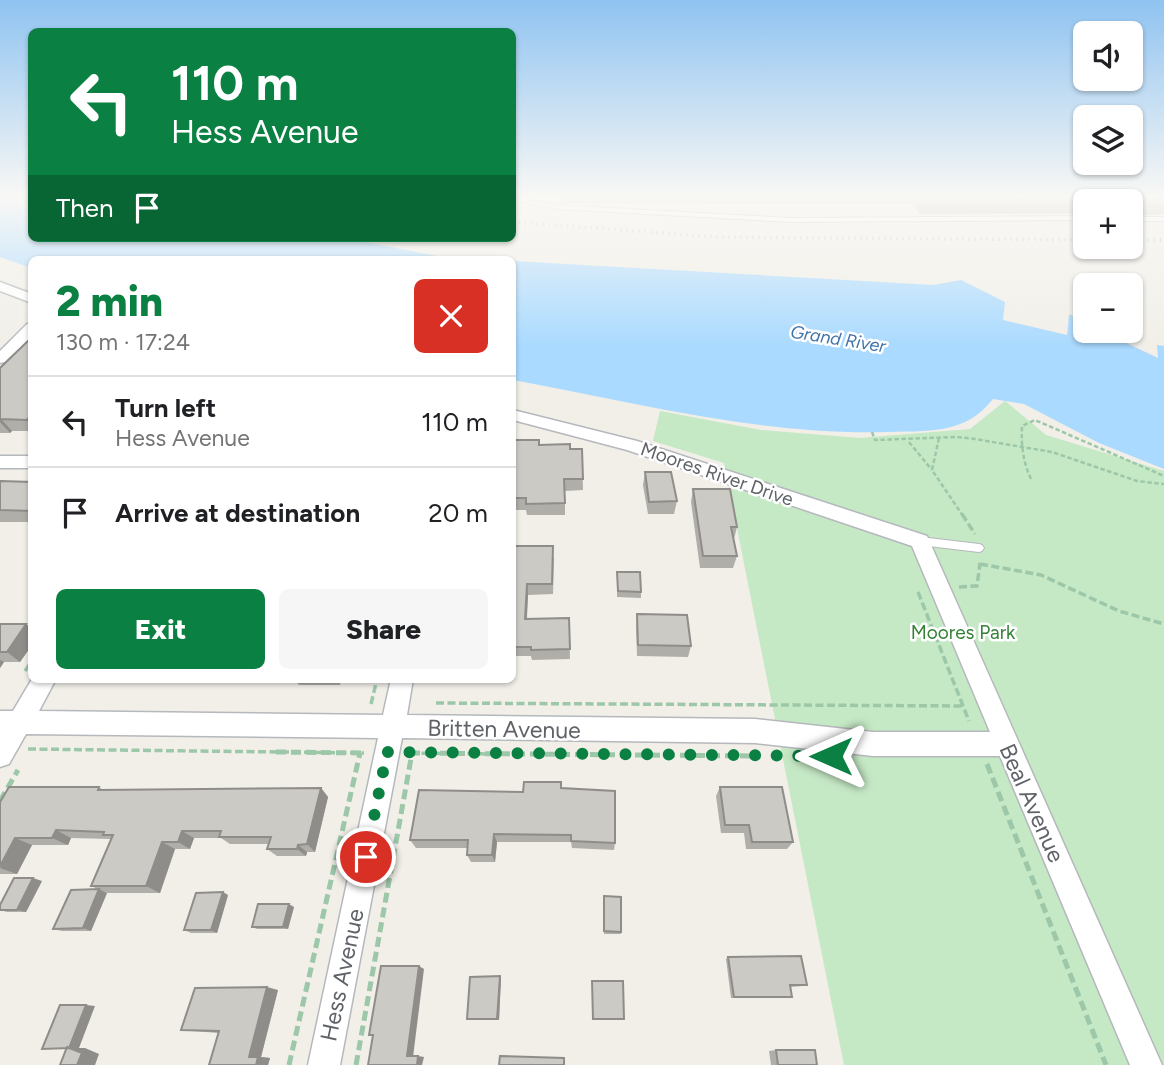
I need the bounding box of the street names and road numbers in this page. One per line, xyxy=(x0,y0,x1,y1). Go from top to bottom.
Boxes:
street label: Moores River Drive xyxy=(638,437,796,511)
street label: Britten Avenue xyxy=(427,714,581,744)
street label: Beal Avenue xyxy=(993,739,1071,867)
street label: Hess Avenue xyxy=(314,906,370,1044)

